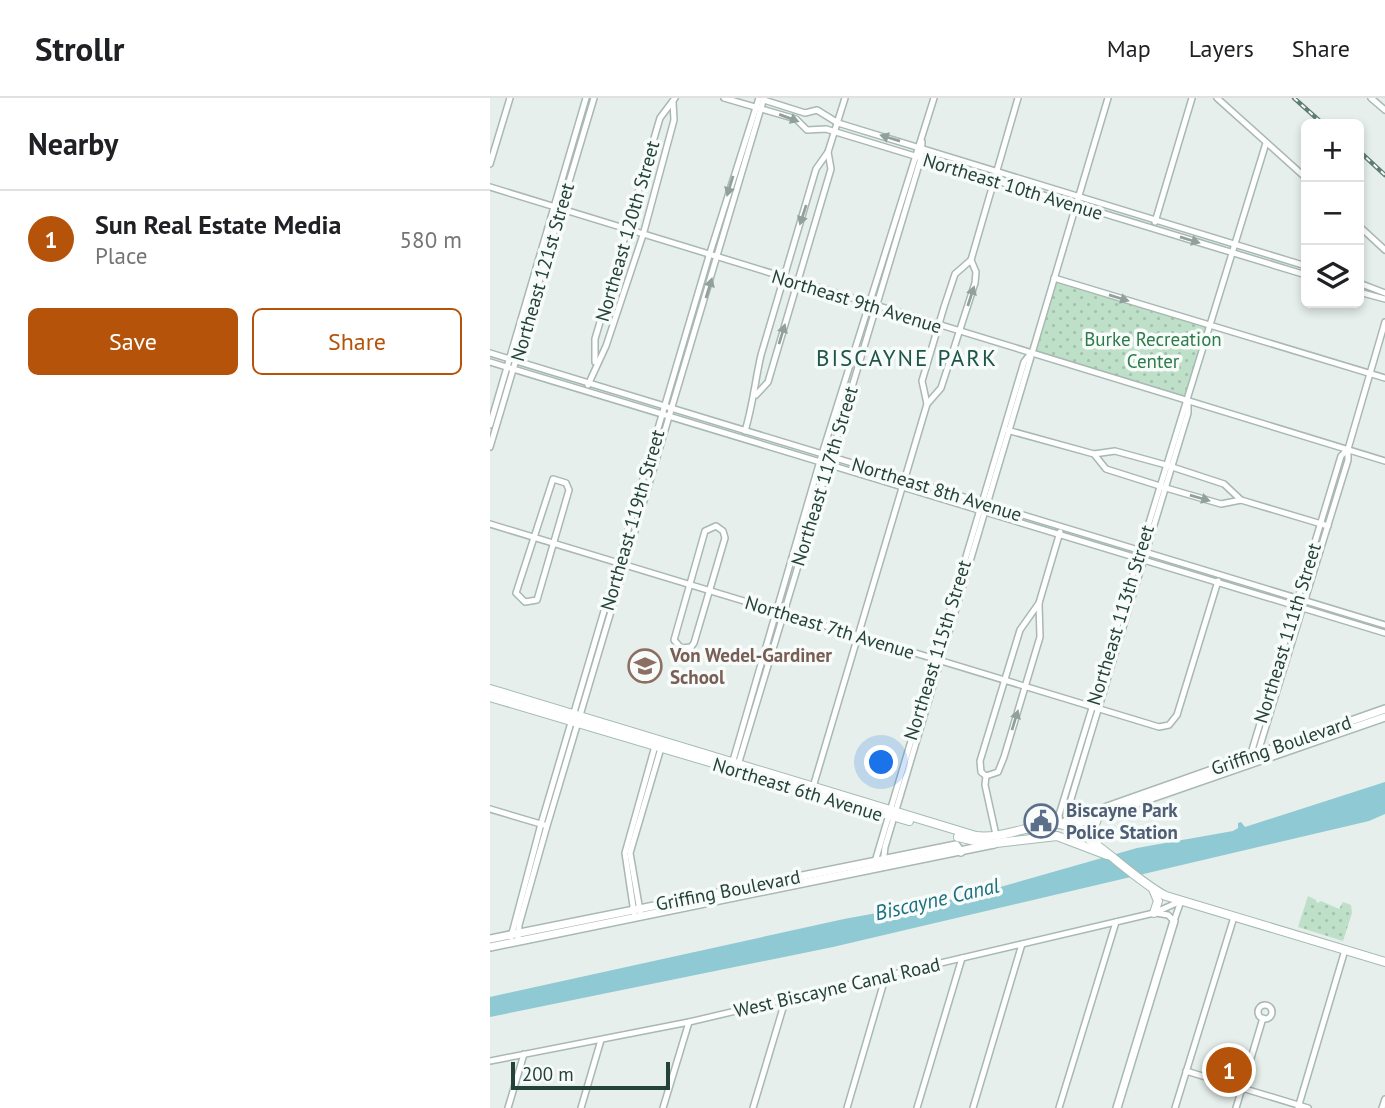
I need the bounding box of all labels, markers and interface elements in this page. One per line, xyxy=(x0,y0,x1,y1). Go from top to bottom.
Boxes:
text: Strollr xyxy=(35,27,124,70)
text: Map xyxy=(1107,33,1151,64)
text: Layers xyxy=(1189,33,1254,64)
text: Share xyxy=(1292,33,1350,64)
one-way arrow xyxy=(778,113,799,124)
map controls xyxy=(1301,119,1364,308)
button: + xyxy=(1301,119,1364,182)
text: Nearby xyxy=(28,124,118,163)
one-way arrow xyxy=(879,133,900,143)
street label: Northeast 120th Street xyxy=(590,137,664,324)
street label: Northeast 10th Avenue xyxy=(920,147,1106,225)
one-way arrow xyxy=(724,176,735,197)
street label: Northeast 121st Street xyxy=(505,179,579,364)
button: − xyxy=(1301,182,1364,245)
one-way arrow xyxy=(798,204,808,225)
text: Sun Real Estate Media xyxy=(95,208,341,241)
text: 1 xyxy=(44,225,58,254)
text: 580 m xyxy=(400,225,462,254)
one-way arrow xyxy=(1180,236,1201,246)
text: Place xyxy=(95,241,148,270)
button: layers xyxy=(1301,245,1364,308)
street label: Northeast 9th Avenue xyxy=(769,264,945,338)
one-way arrow xyxy=(704,277,714,298)
one-way arrow xyxy=(966,286,977,307)
one-way arrow xyxy=(1108,293,1129,304)
button: Save xyxy=(28,308,238,375)
button: Share xyxy=(252,308,462,375)
one-way arrow xyxy=(777,323,787,344)
park label: Burke Recreation Center xyxy=(1084,327,1222,373)
district label: BISCAYNE PARK xyxy=(816,343,998,372)
street label: Northeast 117th Street xyxy=(785,383,863,569)
street label: Northeast 119th Street xyxy=(595,426,669,613)
street label: Northeast 8th Avenue xyxy=(849,452,1025,526)
one-way arrow xyxy=(1190,494,1211,504)
street label: Northeast 113th Street xyxy=(1081,522,1159,708)
street label: Northeast 111th Street xyxy=(1248,540,1326,726)
street label: Northeast 115th Street xyxy=(898,557,976,743)
street label: Northeast 7th Avenue xyxy=(742,590,918,664)
place label: Von Wedel-Gardiner School xyxy=(669,643,832,689)
school or university icon: Von Wedel-Gardiner School xyxy=(626,647,664,685)
one-way arrow xyxy=(1010,709,1021,730)
street label: Griffing Boulevard xyxy=(1208,710,1354,780)
your location xyxy=(864,745,898,779)
street label: Northeast 6th Avenue xyxy=(710,752,886,826)
place label: Biscayne Park Police Station xyxy=(1066,798,1178,844)
public building icon: Biscayne Park Police Station xyxy=(1022,802,1060,840)
street label: Griffing Boulevard xyxy=(654,864,802,916)
water label: Biscayne Canal xyxy=(872,871,1002,926)
street label: West Biscayne Canal Road xyxy=(732,952,942,1022)
pin: 1 xyxy=(1206,1044,1252,1096)
scale bar xyxy=(511,1059,670,1091)
text: 200 m xyxy=(522,1062,574,1086)

